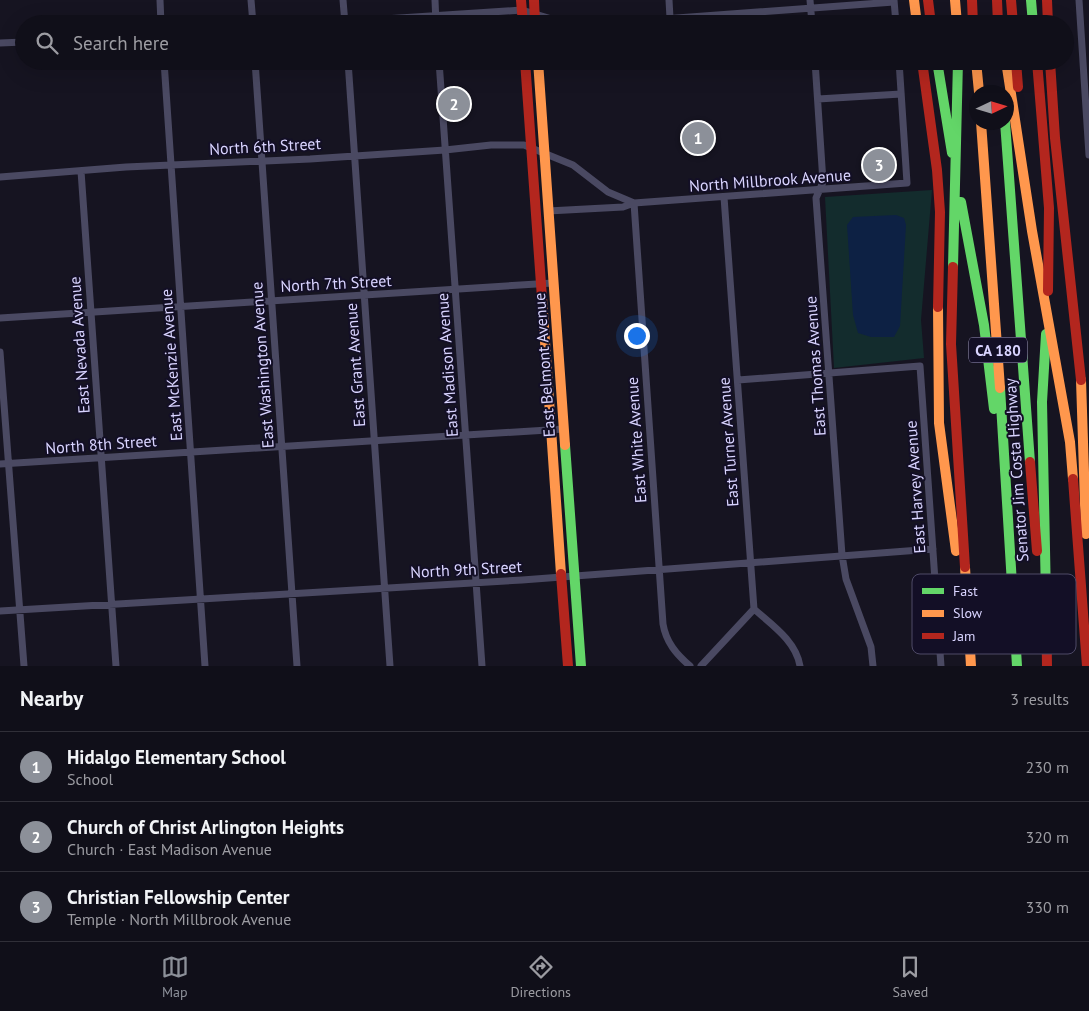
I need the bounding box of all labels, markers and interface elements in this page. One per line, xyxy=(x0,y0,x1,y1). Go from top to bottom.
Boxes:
search box xyxy=(15,15,1074,70)
icon: search xyxy=(33,29,61,57)
text: Search here xyxy=(73,31,169,55)
pin: 2 xyxy=(438,85,470,123)
north arrow xyxy=(969,85,1014,130)
pin: 1 xyxy=(682,119,714,157)
street label: North 6th Street xyxy=(209,133,322,159)
pin: 3 xyxy=(863,146,895,184)
street label: North Millbrook Avenue xyxy=(688,164,852,196)
street label: North 7th Street xyxy=(280,270,393,296)
street label: East Nevada Avenue xyxy=(64,276,94,414)
street label: East Washington Avenue xyxy=(246,281,278,449)
street label: East McKenzie Avenue xyxy=(156,288,186,442)
street label: East Madison Avenue xyxy=(432,292,462,438)
street label: East Belmont Avenue xyxy=(529,292,559,438)
street label: East Thomas Avenue xyxy=(800,295,830,437)
street label: East Grant Avenue xyxy=(341,302,369,428)
your location xyxy=(624,323,650,349)
road number: CA 180 xyxy=(969,338,1027,362)
street label: East White Avenue xyxy=(622,376,650,504)
street label: East Turner Avenue xyxy=(713,377,743,507)
street label: Senator Jim Costa Highway xyxy=(1000,377,1032,563)
street label: East Harvey Avenue xyxy=(900,420,930,554)
street label: North 8th Street xyxy=(45,430,158,458)
street label: North 9th Street xyxy=(410,556,523,582)
legend xyxy=(912,574,1076,654)
text: Fast xyxy=(953,582,978,600)
text: Slow xyxy=(953,604,983,622)
text: Jam xyxy=(952,627,975,645)
text: Nearby xyxy=(20,685,83,712)
text: 3 results xyxy=(1010,689,1069,709)
text: Hidalgo Elementary School xyxy=(67,745,286,769)
text: 1 xyxy=(31,757,41,777)
text: 230 m xyxy=(1026,757,1069,777)
text: School xyxy=(67,769,113,789)
text: Church of Christ Arlington Heights xyxy=(67,815,344,839)
text: 2 xyxy=(31,827,41,847)
text: 320 m xyxy=(1026,827,1069,847)
text: Church · East Madison Avenue xyxy=(67,839,272,859)
text: Christian Fellowship Center xyxy=(67,885,289,909)
text: 3 xyxy=(31,897,41,917)
text: 330 m xyxy=(1026,897,1069,917)
text: Temple · North Millbrook Avenue xyxy=(67,909,291,929)
tab: Map xyxy=(161,953,189,1001)
tab: Directions xyxy=(510,953,571,1001)
tab: Saved xyxy=(893,953,928,1001)

